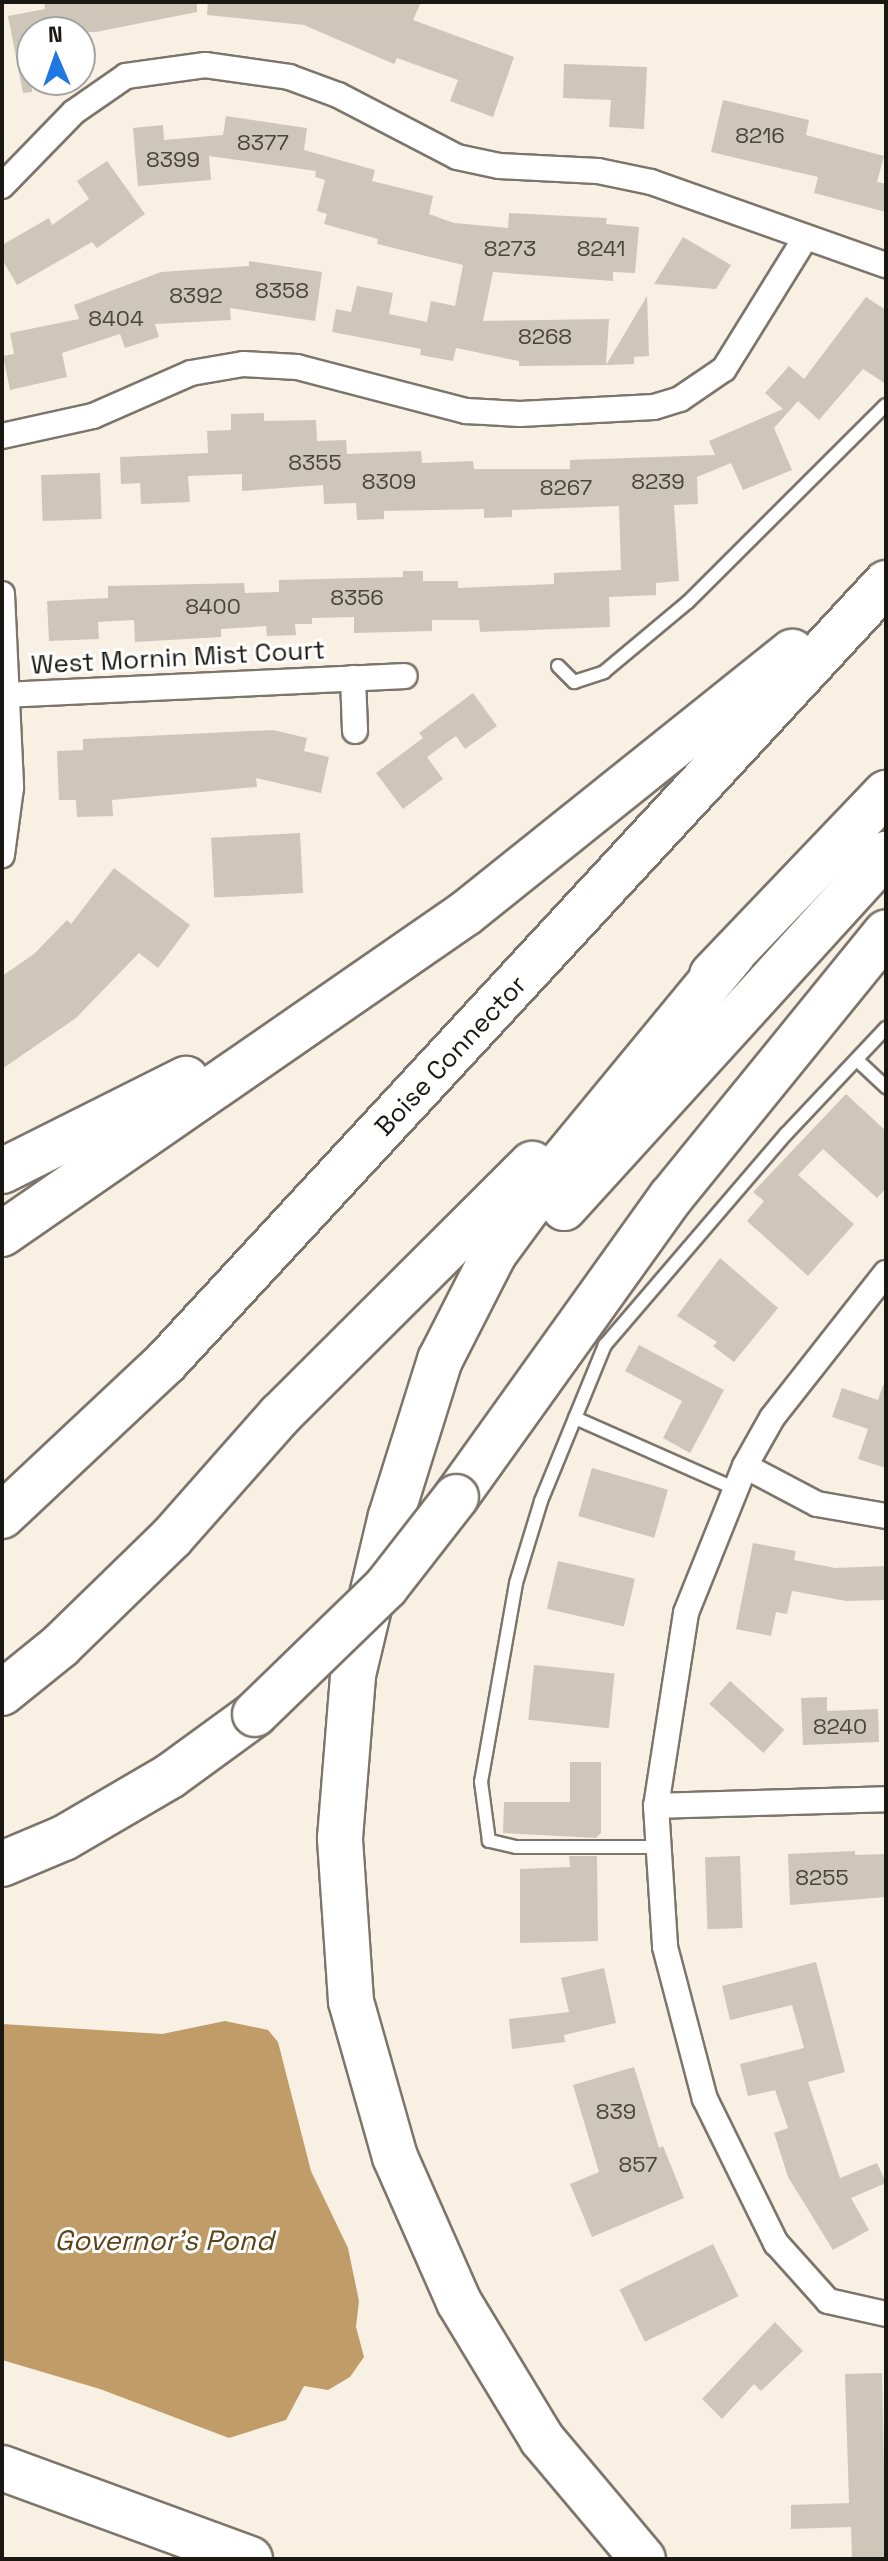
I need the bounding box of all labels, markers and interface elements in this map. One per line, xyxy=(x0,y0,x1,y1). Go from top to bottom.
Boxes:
north arrow xyxy=(16,16,96,96)
text: N xyxy=(47,20,63,48)
house number: 8216 xyxy=(735,123,785,149)
house number: 8377 xyxy=(237,130,289,156)
house number: 8399 xyxy=(146,147,200,173)
house number: 8273 xyxy=(484,236,536,262)
house number: 8241 xyxy=(577,236,625,262)
house number: 8358 xyxy=(255,278,309,304)
house number: 8392 xyxy=(169,283,223,309)
house number: 8404 xyxy=(88,306,144,332)
house number: 8268 xyxy=(518,324,572,350)
house number: 8355 xyxy=(288,450,342,476)
house number: 8309 xyxy=(362,469,416,495)
house number: 8239 xyxy=(631,469,685,495)
house number: 8267 xyxy=(540,475,592,501)
house number: 8356 xyxy=(330,585,384,611)
house number: 8400 xyxy=(185,594,241,620)
street label: West Mornin Mist Court xyxy=(30,635,326,681)
street label: Boise Connector xyxy=(369,969,533,1143)
house number: 8240 xyxy=(813,1714,867,1740)
house number: 8255 xyxy=(795,1865,849,1891)
house number: 839 xyxy=(596,2099,636,2125)
house number: 857 xyxy=(618,2152,658,2178)
water label: Governor's Pond xyxy=(54,2223,274,2257)

